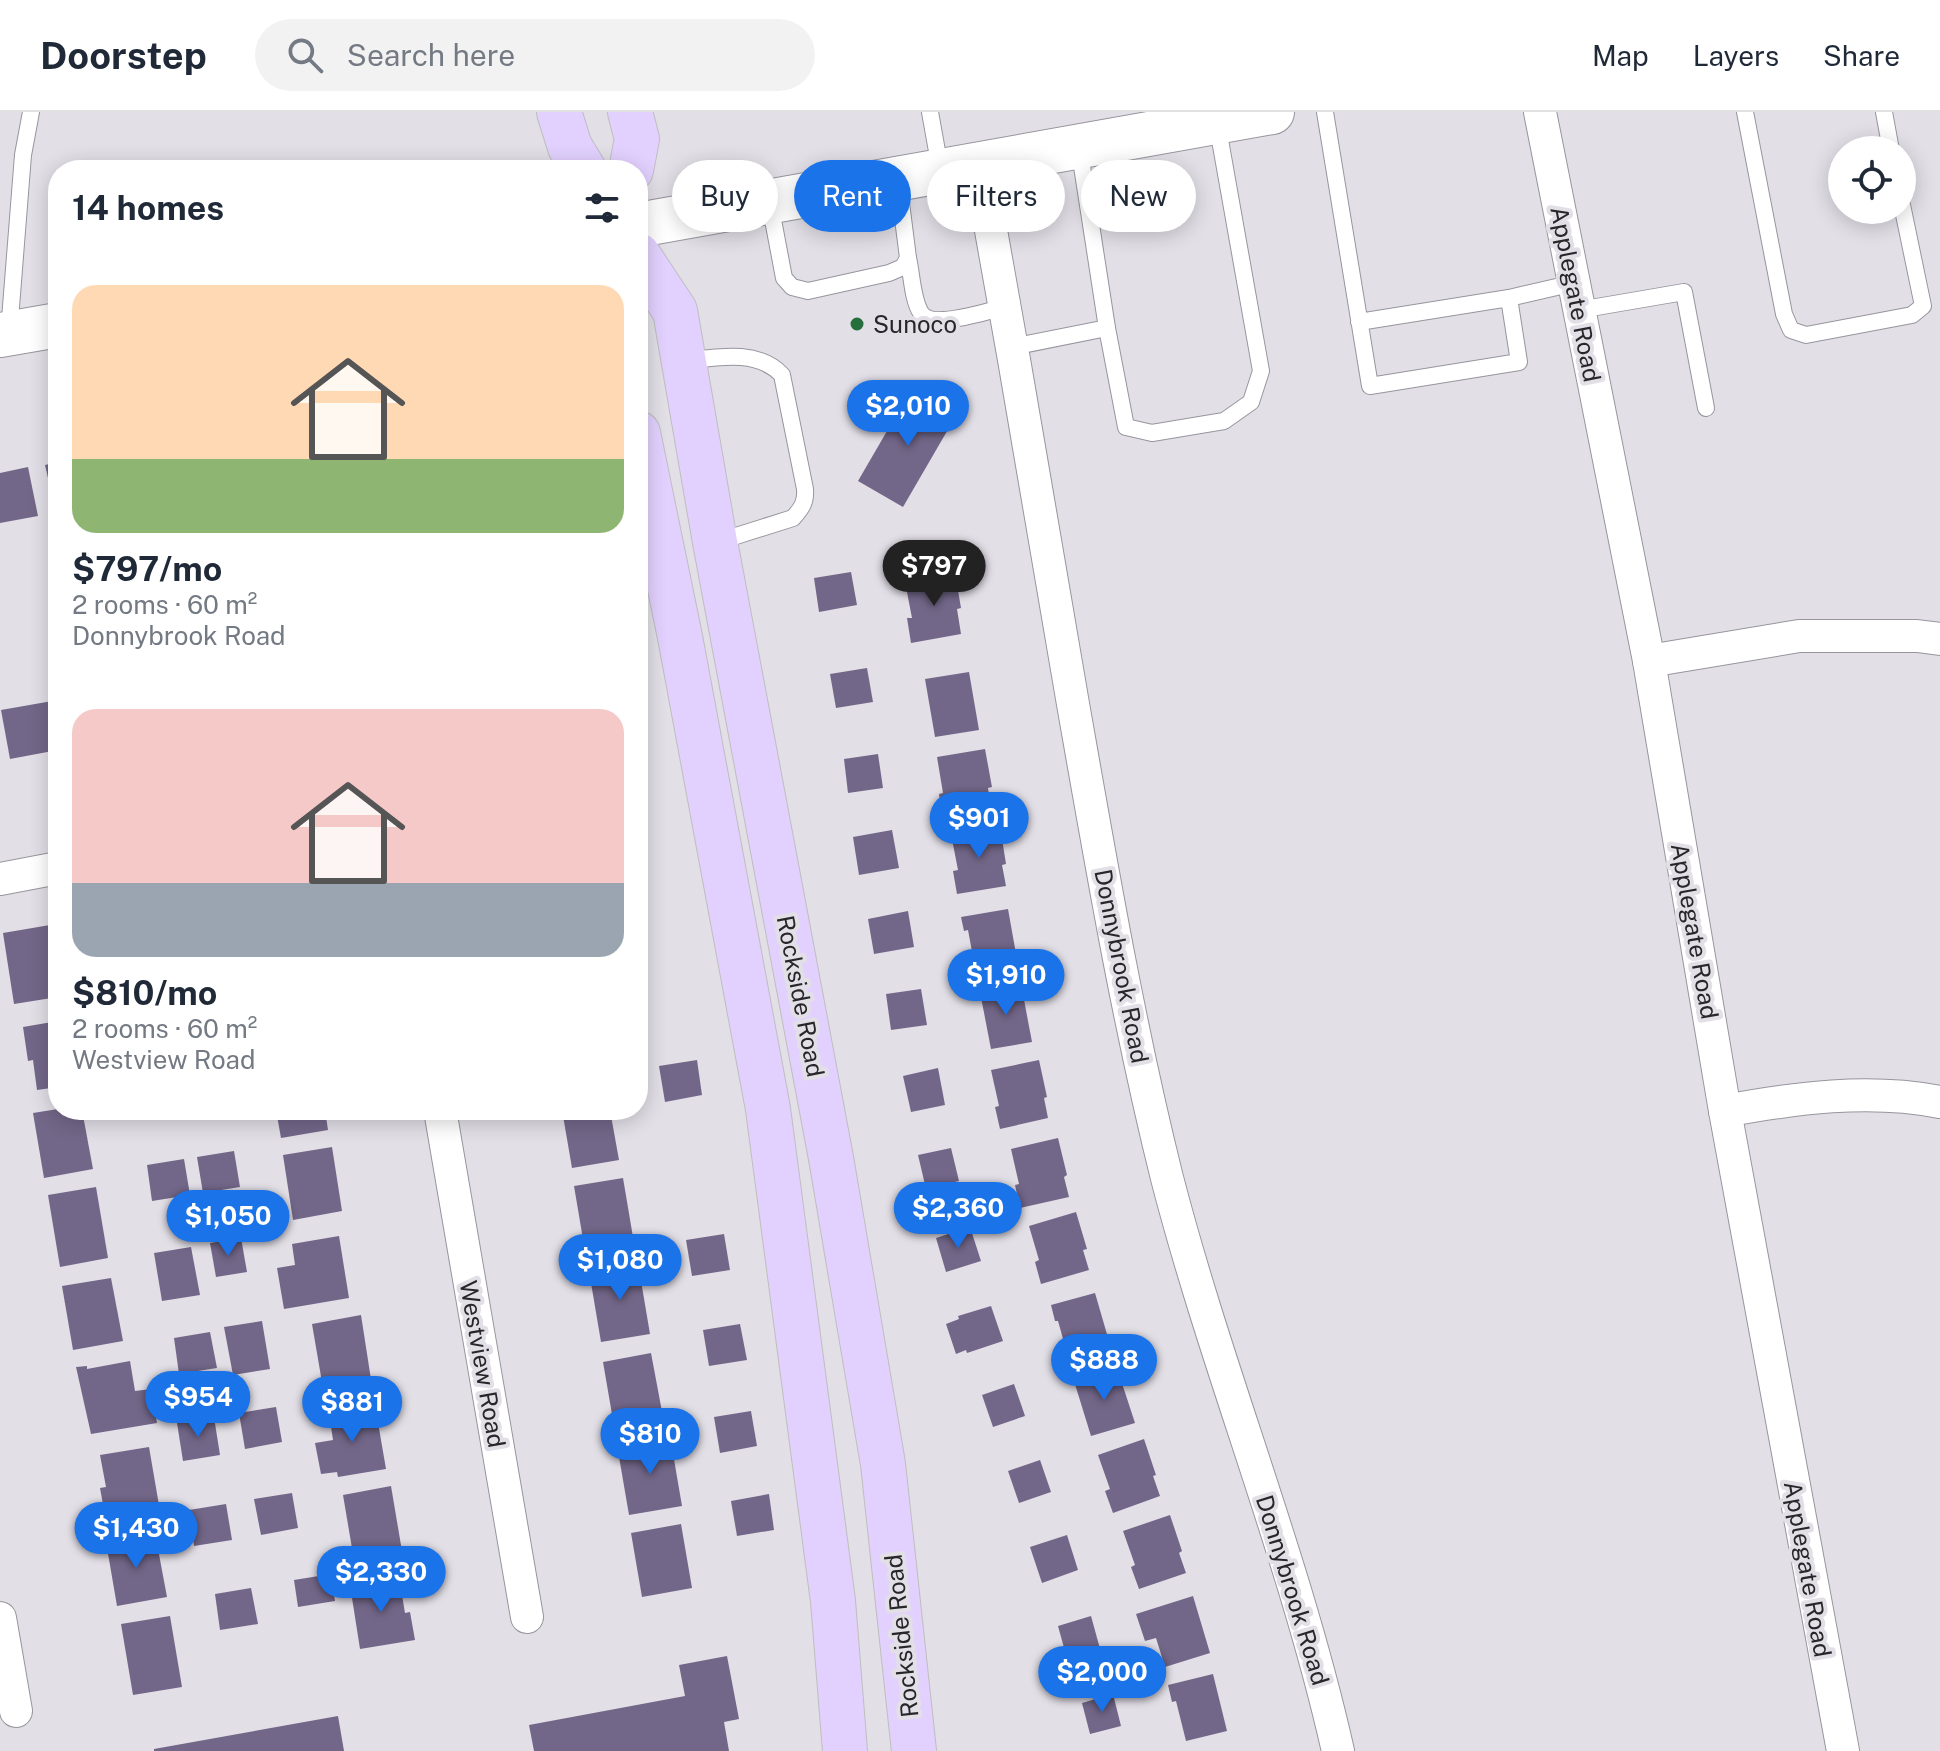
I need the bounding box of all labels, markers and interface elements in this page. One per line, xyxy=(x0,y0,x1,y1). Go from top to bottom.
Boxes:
search box xyxy=(255,19,815,91)
text: Doorstep xyxy=(40,33,207,78)
icon: search xyxy=(283,33,327,77)
text: Search here xyxy=(347,37,515,73)
text: Map xyxy=(1592,39,1649,72)
text: Layers xyxy=(1693,39,1779,72)
text: Share xyxy=(1823,39,1900,72)
map controls xyxy=(1828,136,1916,224)
button: locate xyxy=(1828,136,1916,224)
chip: Buy xyxy=(672,160,778,232)
chip: Rent xyxy=(794,160,911,232)
chip: Filters xyxy=(927,160,1065,232)
chip: New xyxy=(1081,160,1196,232)
icon: filters xyxy=(580,186,624,230)
text: 14 homes xyxy=(72,188,224,228)
street label: Applegate Road xyxy=(1545,204,1607,384)
place label: Sunoco xyxy=(873,310,957,338)
marker: Sunoco xyxy=(848,315,866,333)
icon: home xyxy=(276,337,420,481)
pin: $2,010 xyxy=(843,380,973,448)
text: $2,010 xyxy=(865,390,951,421)
pin: $797 xyxy=(887,540,981,608)
text: $797/mo xyxy=(72,549,222,589)
text: $797 xyxy=(901,550,967,581)
text: 2 rooms · 60 m² xyxy=(72,589,257,620)
text: Donnybrook Road xyxy=(72,620,286,651)
icon: home xyxy=(276,761,420,905)
pin: $901 xyxy=(932,792,1026,860)
text: $901 xyxy=(948,802,1010,833)
street label: Applegate Road xyxy=(1666,841,1724,1021)
street label: Donnybrook Road xyxy=(1089,867,1155,1065)
street label: Rockside Road xyxy=(772,913,830,1079)
pin: $1,910 xyxy=(941,949,1071,1017)
text: $1,910 xyxy=(965,959,1047,990)
text: $810/mo xyxy=(72,973,217,1013)
text: 2 rooms · 60 m² xyxy=(72,1013,257,1044)
text: Westview Road xyxy=(72,1044,255,1075)
pin: $2,360 xyxy=(893,1182,1023,1250)
pin: $1,050 xyxy=(163,1190,293,1258)
text: $2,360 xyxy=(912,1192,1004,1223)
text: $1,050 xyxy=(184,1200,272,1231)
pin: $1,080 xyxy=(555,1234,685,1302)
text: $1,080 xyxy=(577,1244,663,1275)
street label: Westview Road xyxy=(455,1278,511,1450)
pin: $888 xyxy=(1057,1334,1151,1402)
text: $888 xyxy=(1069,1344,1139,1375)
pin: $954 xyxy=(151,1371,245,1439)
pin: $881 xyxy=(305,1376,399,1444)
text: $954 xyxy=(163,1381,233,1412)
text: $881 xyxy=(320,1386,384,1417)
pin: $810 xyxy=(603,1408,697,1476)
text: $810 xyxy=(618,1418,682,1449)
street label: Applegate Road xyxy=(1779,1479,1837,1659)
street label: Donnybrook Road xyxy=(1251,1492,1335,1688)
pin: $1,430 xyxy=(71,1502,201,1570)
text: $1,430 xyxy=(93,1512,179,1543)
pin: $2,330 xyxy=(316,1546,446,1614)
street label: Rockside Road xyxy=(879,1553,923,1719)
text: $2,330 xyxy=(335,1556,427,1587)
pin: $2,000 xyxy=(1037,1646,1167,1714)
text: $2,000 xyxy=(1056,1656,1148,1687)

